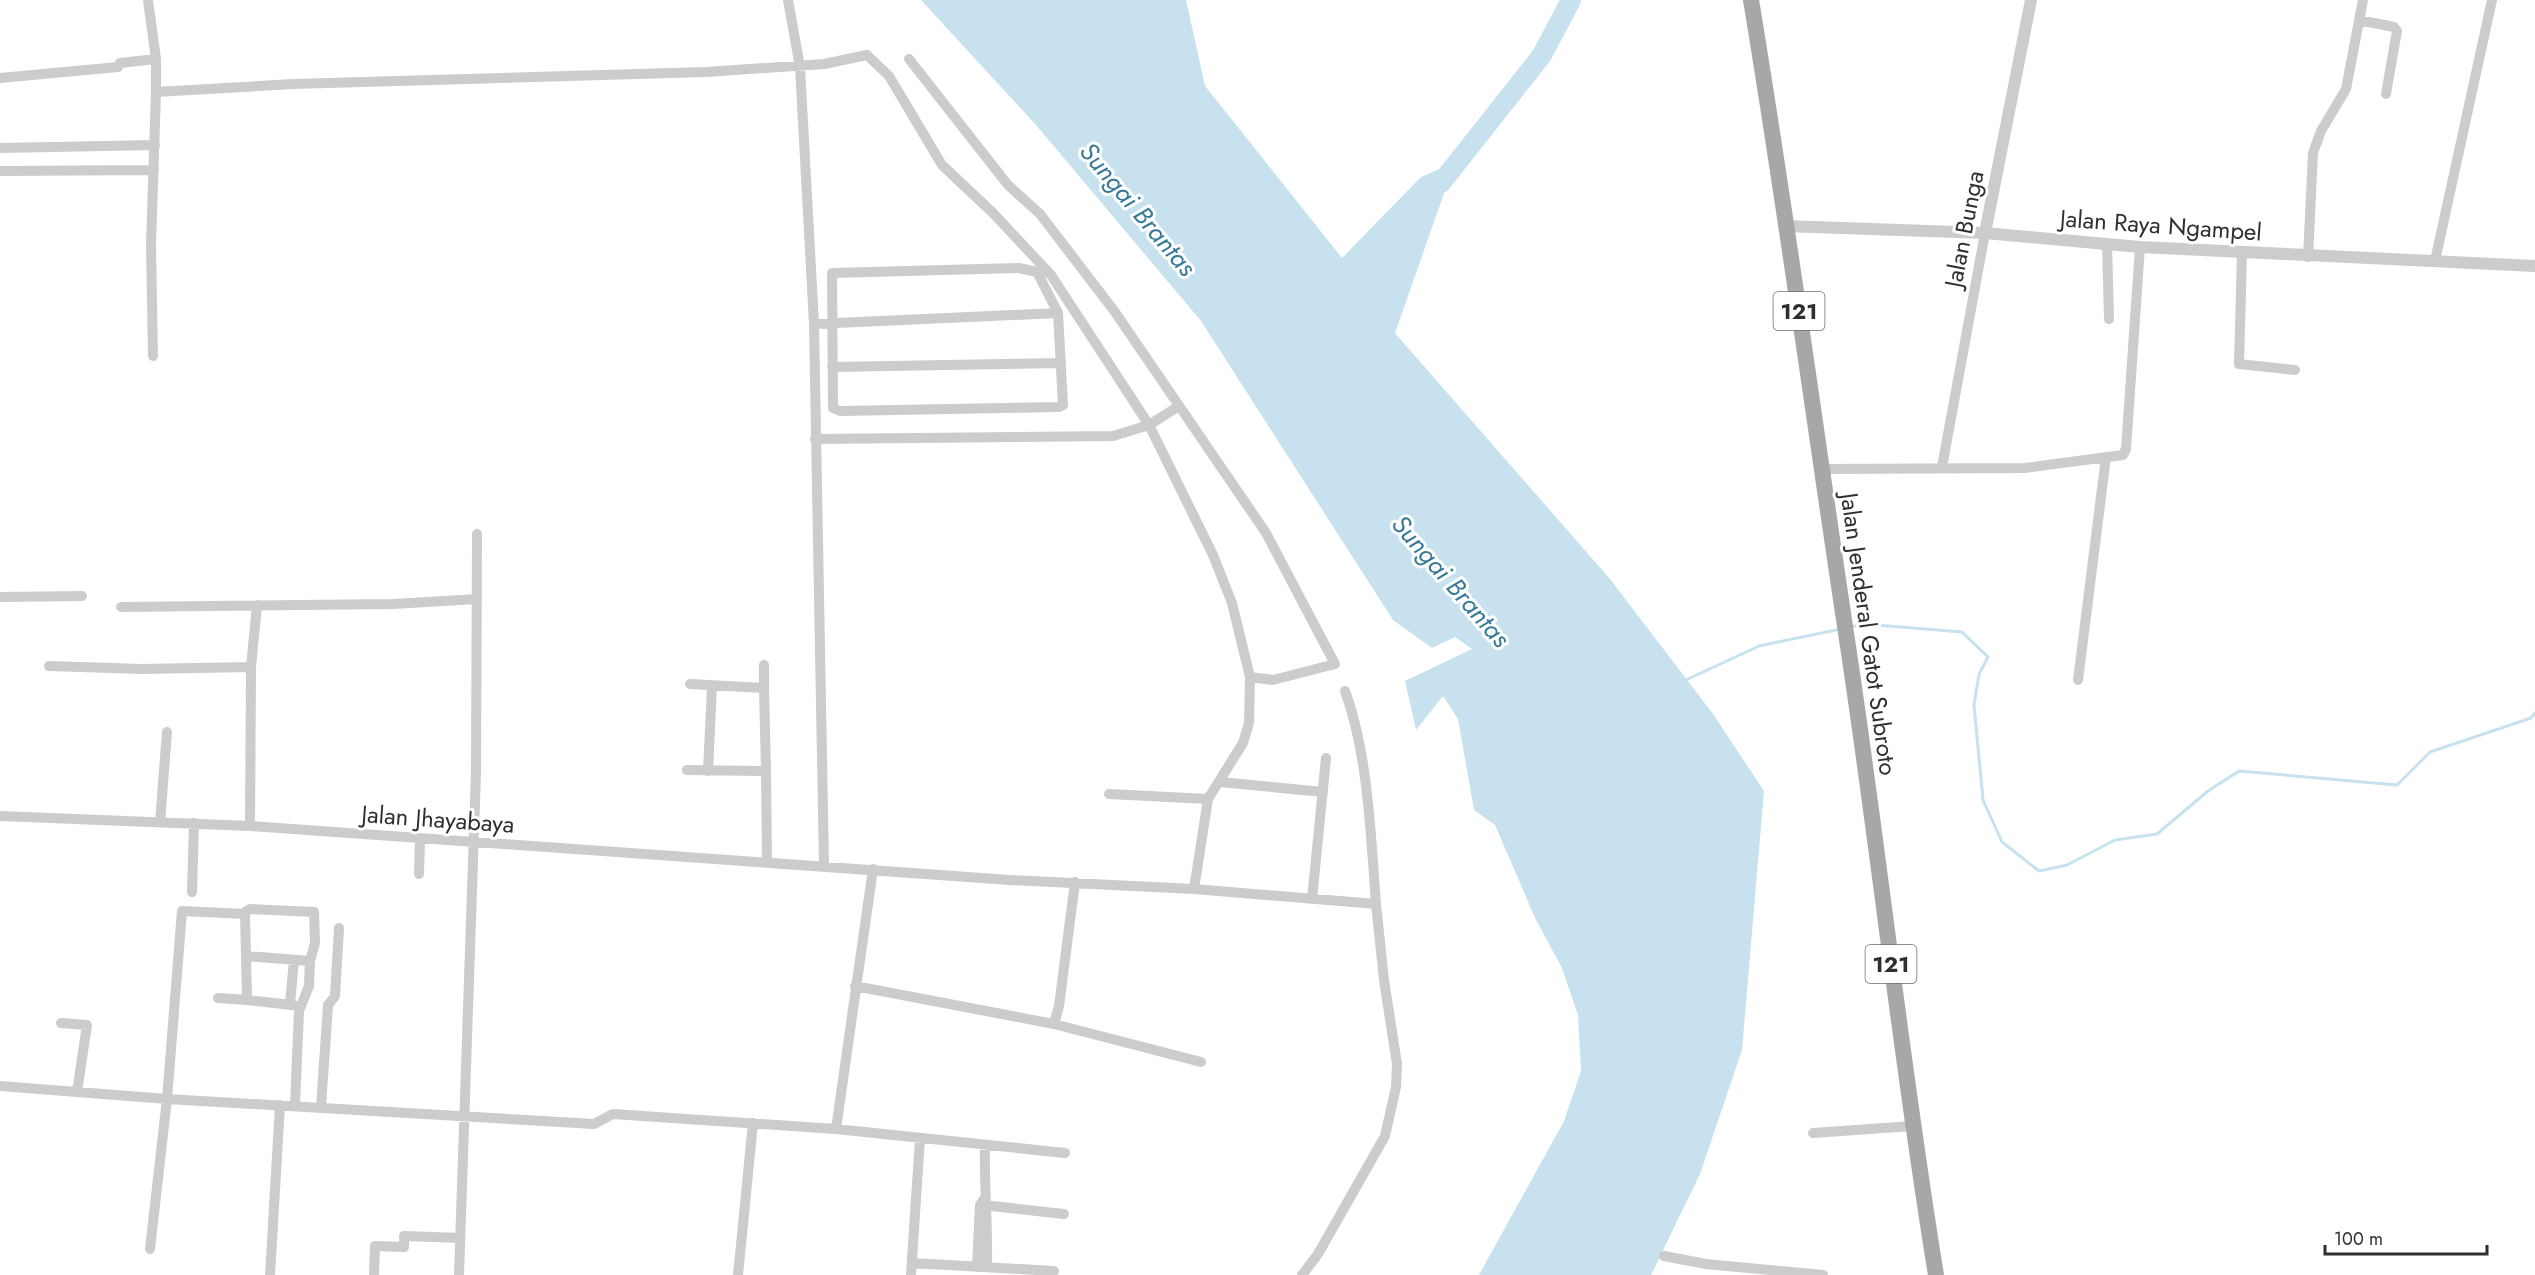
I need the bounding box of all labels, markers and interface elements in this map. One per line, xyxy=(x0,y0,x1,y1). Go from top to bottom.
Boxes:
water label: Sungai Brantas xyxy=(1071,134,1206,285)
street label: Jalan Bunga xyxy=(1935,168,1992,293)
street label: Jalan Raya Ngampel xyxy=(2056,200,2263,250)
road number: 121 xyxy=(1774,292,1824,330)
street label: Jalan Jenderal Gatot Subroto xyxy=(1831,488,1906,777)
water label: Sungai Brantas xyxy=(1383,506,1520,656)
street label: Jalan Jhayabaya xyxy=(357,796,516,842)
road number: 121 xyxy=(1866,945,1916,983)
scale bar xyxy=(2325,1218,2487,1256)
text: 100 m xyxy=(2334,1226,2383,1252)

